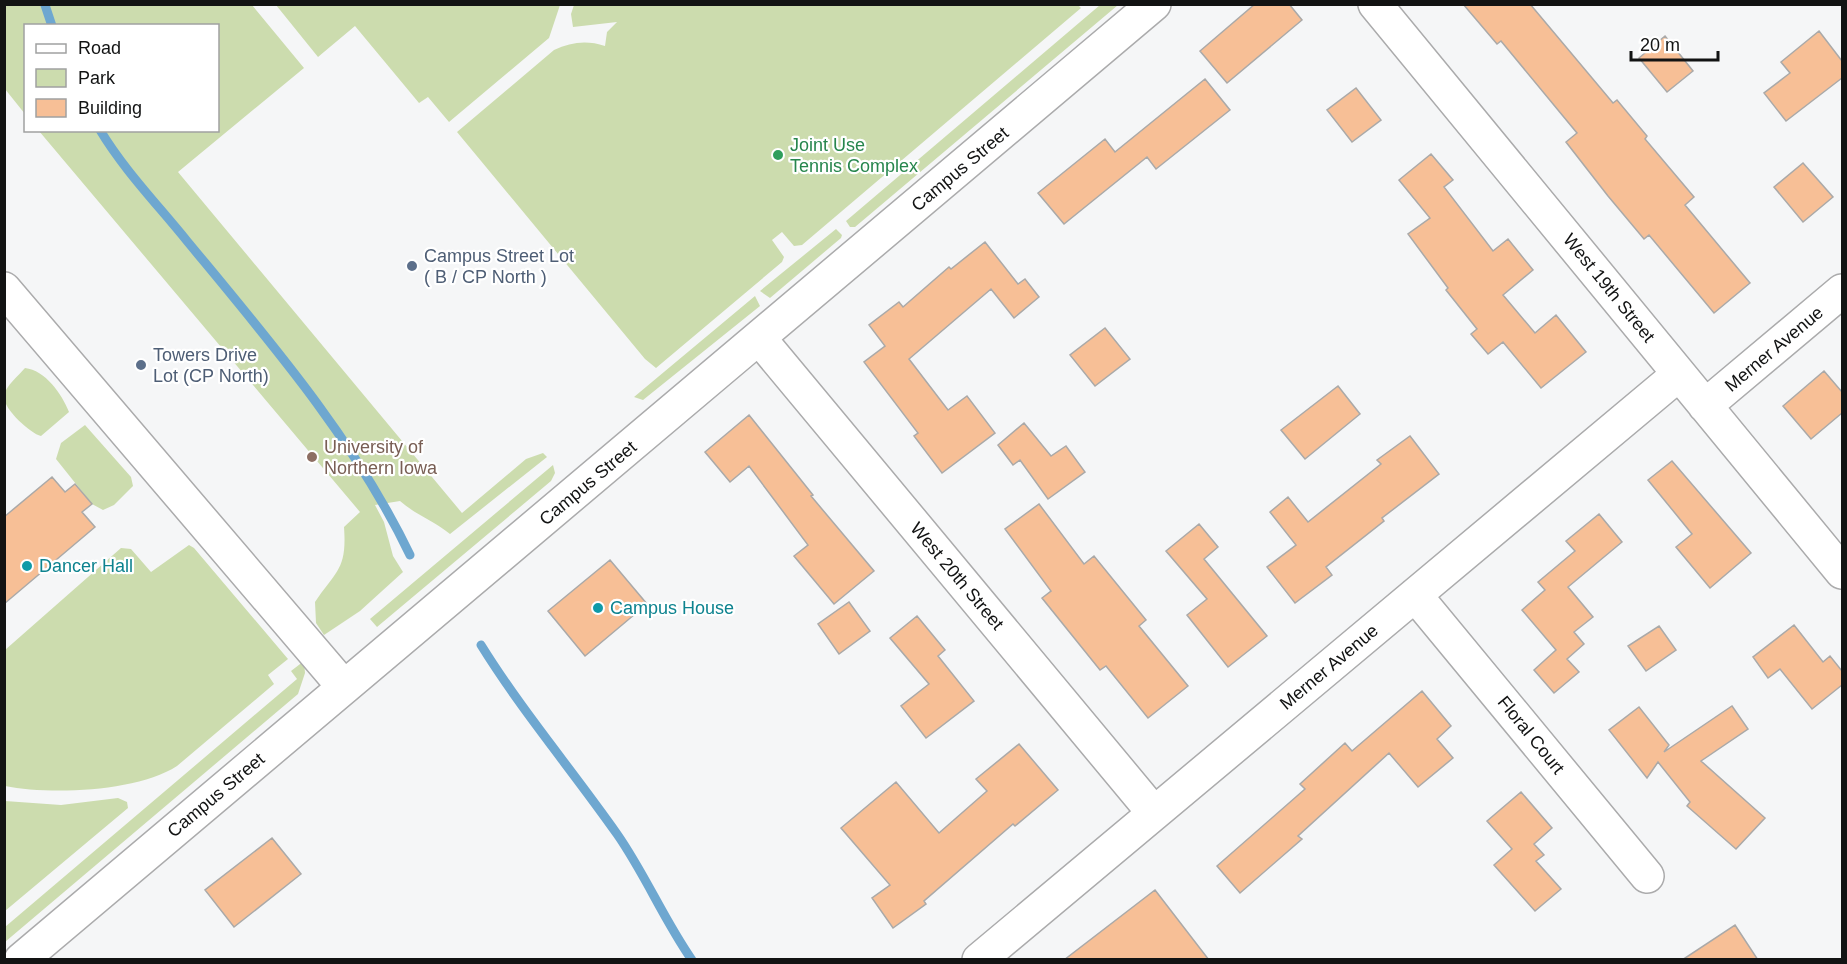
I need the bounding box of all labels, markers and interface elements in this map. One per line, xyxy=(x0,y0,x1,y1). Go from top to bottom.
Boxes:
legend xyxy=(24,24,219,132)
scale bar xyxy=(1631,24,1718,62)
text: 20 m xyxy=(1640,35,1680,55)
text: Road xyxy=(78,38,121,58)
text: Park xyxy=(78,68,116,88)
text: Building xyxy=(78,98,142,118)
street label: Campus Street xyxy=(908,123,1012,215)
place label: Joint Use Tennis Complex xyxy=(790,135,918,176)
marker: Joint Use Tennis Complex xyxy=(771,148,785,162)
street label: West 19th Street xyxy=(1559,230,1659,346)
place label: Campus Street Lot ( B / CP North ) xyxy=(424,246,574,287)
marker: Campus Street Lot ( B / CP North ) xyxy=(405,259,419,273)
street label: Merner Avenue xyxy=(1721,302,1827,396)
place label: Towers Drive Lot (CP North) xyxy=(153,345,269,386)
marker: Towers Drive Lot (CP North) xyxy=(134,358,148,372)
place label: University of Northern Iowa xyxy=(324,437,438,478)
street label: Campus Street xyxy=(536,437,640,529)
marker: University of Northern Iowa xyxy=(305,450,319,464)
street label: West 20th Street xyxy=(906,518,1008,634)
place label: Dancer Hall xyxy=(39,556,133,576)
marker: Dancer Hall xyxy=(20,559,34,573)
place label: Campus House xyxy=(610,598,734,618)
marker: Campus House xyxy=(591,601,605,615)
street label: Merner Avenue xyxy=(1276,620,1382,714)
street label: Floral Court xyxy=(1494,692,1568,778)
street label: Campus Street xyxy=(164,749,268,841)

